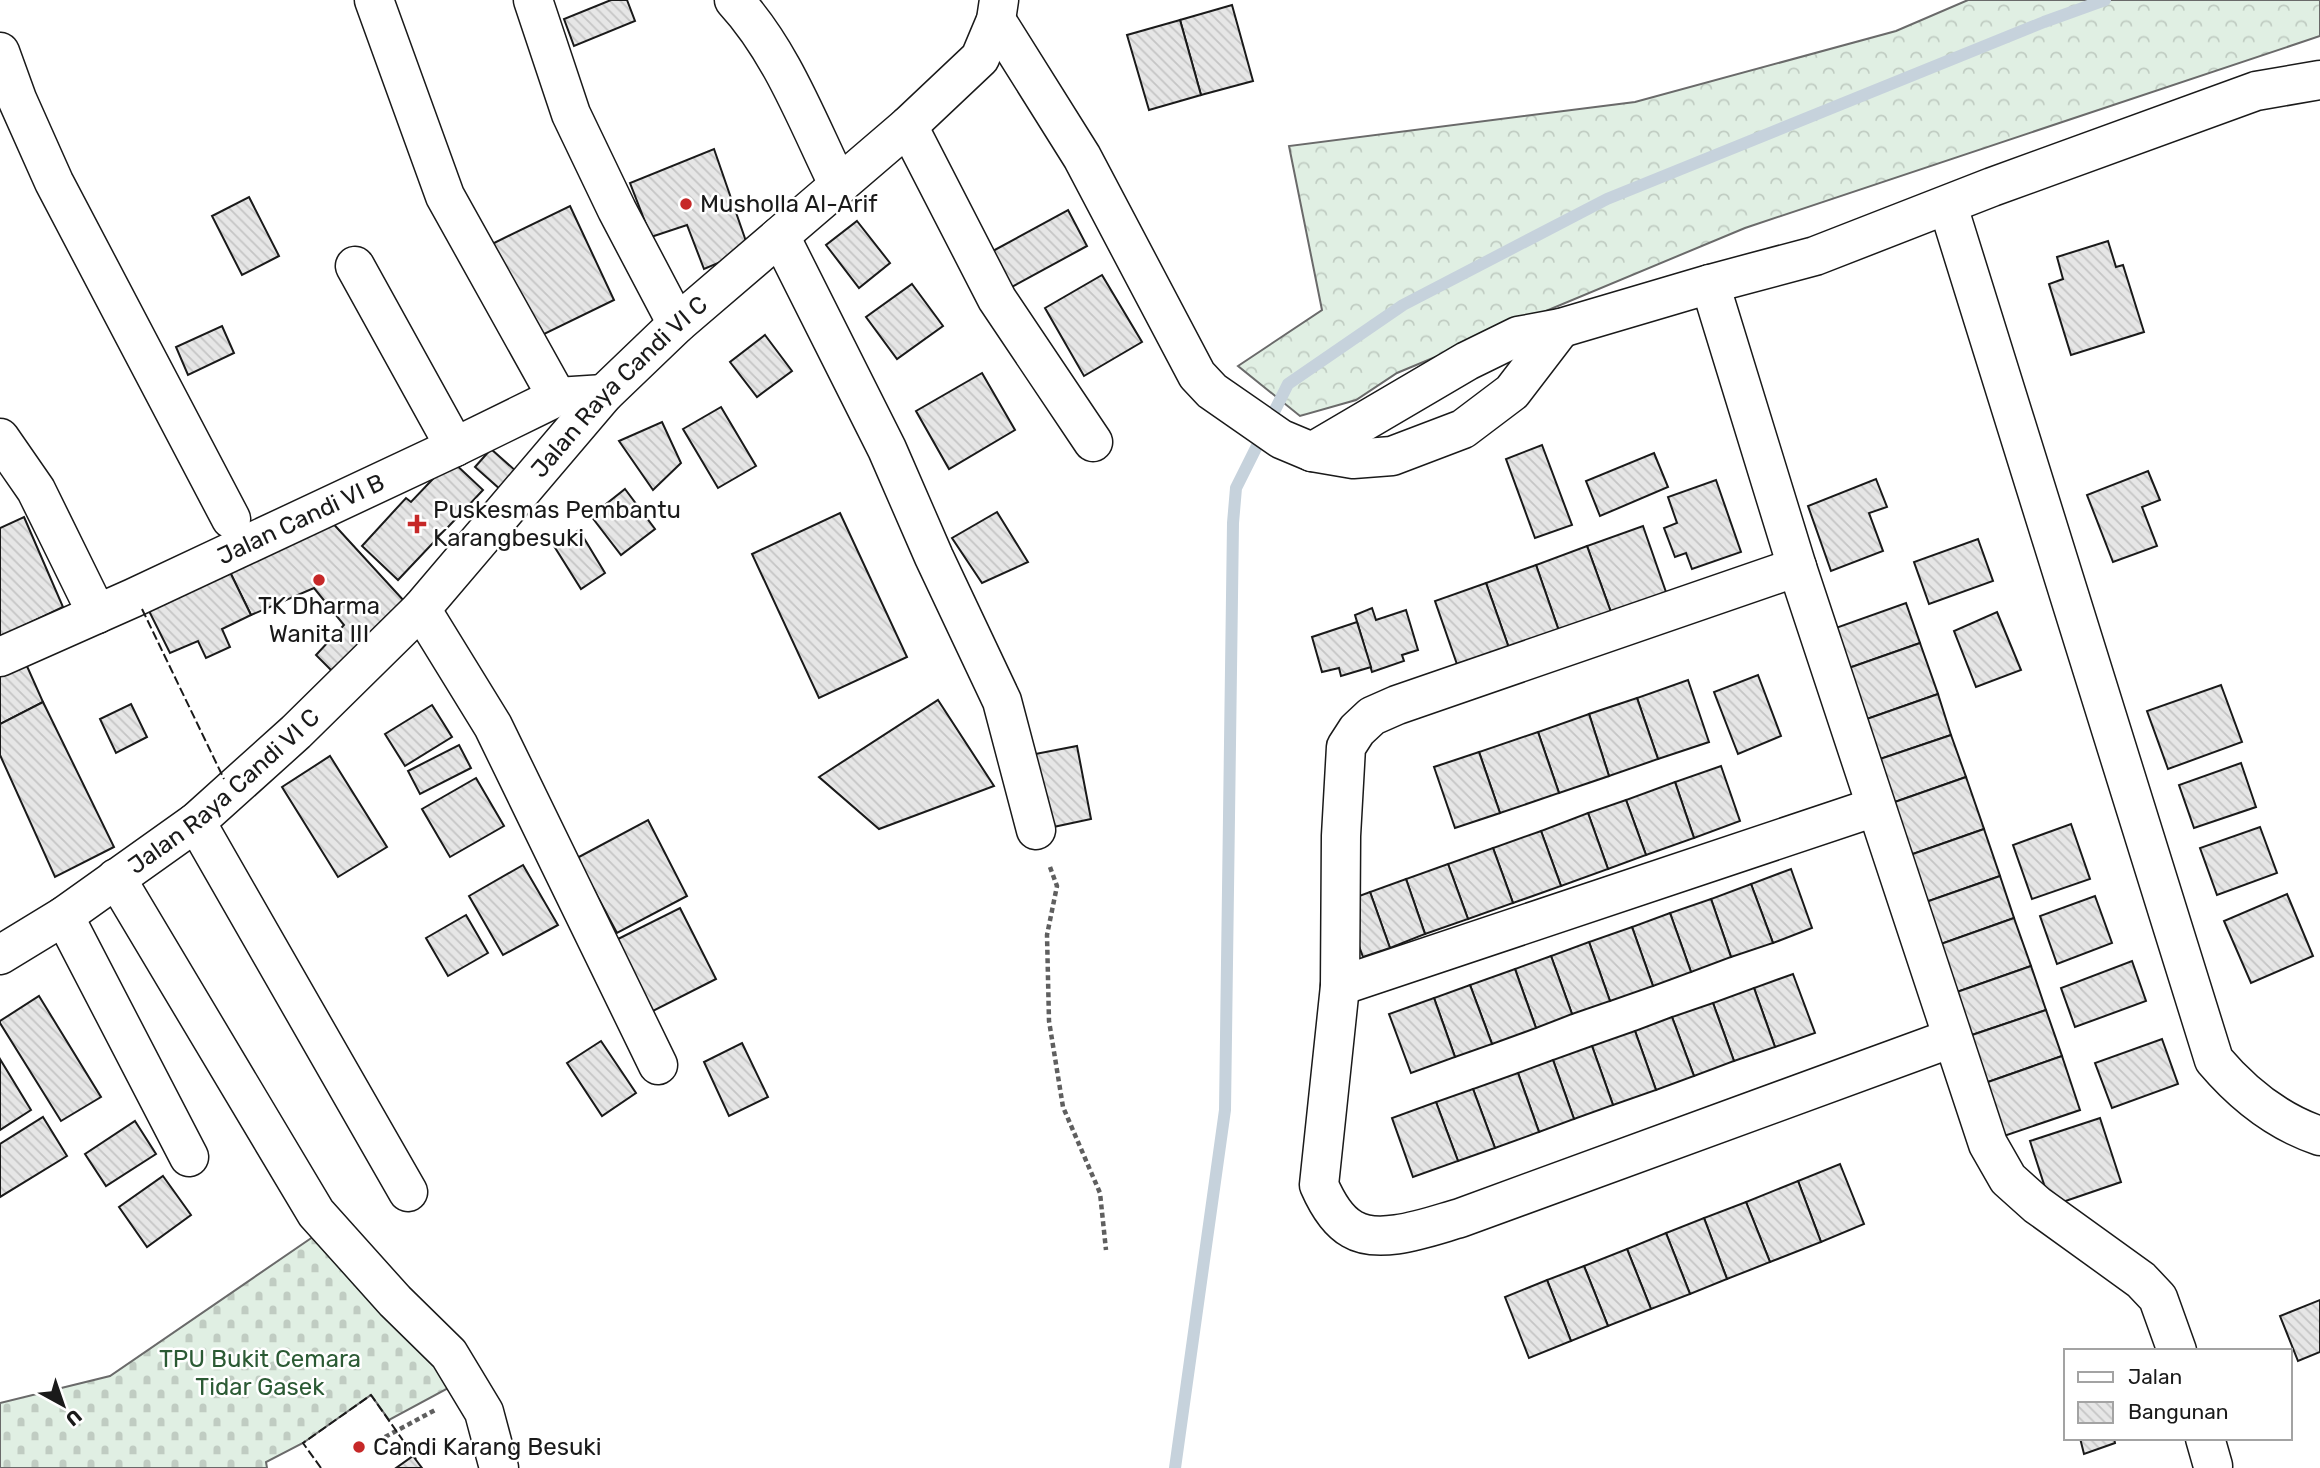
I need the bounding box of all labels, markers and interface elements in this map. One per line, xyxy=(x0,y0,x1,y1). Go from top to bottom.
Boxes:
place label: Musholla Al-Arif xyxy=(700,190,878,218)
marker: Musholla Al-Arif xyxy=(678,196,694,212)
street label: Jalan Raya Candi VI C xyxy=(525,290,713,483)
street label: Jalan Candi VI B xyxy=(213,468,389,570)
place label: Puskesmas Pembantu Karangbesuki xyxy=(433,496,681,552)
marker: Puskesmas Pembantu Karangbesuki xyxy=(407,514,427,534)
marker: TK Dharma Wanita III xyxy=(311,572,327,588)
place label: TK Dharma Wanita III xyxy=(258,592,380,648)
street label: Jalan Raya Candi VI C xyxy=(123,703,325,880)
park label: TPU Bukit Cemara Tidar Gasek xyxy=(159,1345,361,1401)
legend xyxy=(2064,1349,2292,1440)
text: Jalan xyxy=(2128,1364,2182,1389)
north arrow xyxy=(28,1370,98,1440)
text: Bangunan xyxy=(2128,1399,2229,1424)
text: U xyxy=(61,1404,86,1431)
place label: Candi Karang Besuki xyxy=(373,1433,602,1461)
marker: Candi Karang Besuki xyxy=(351,1439,367,1455)

